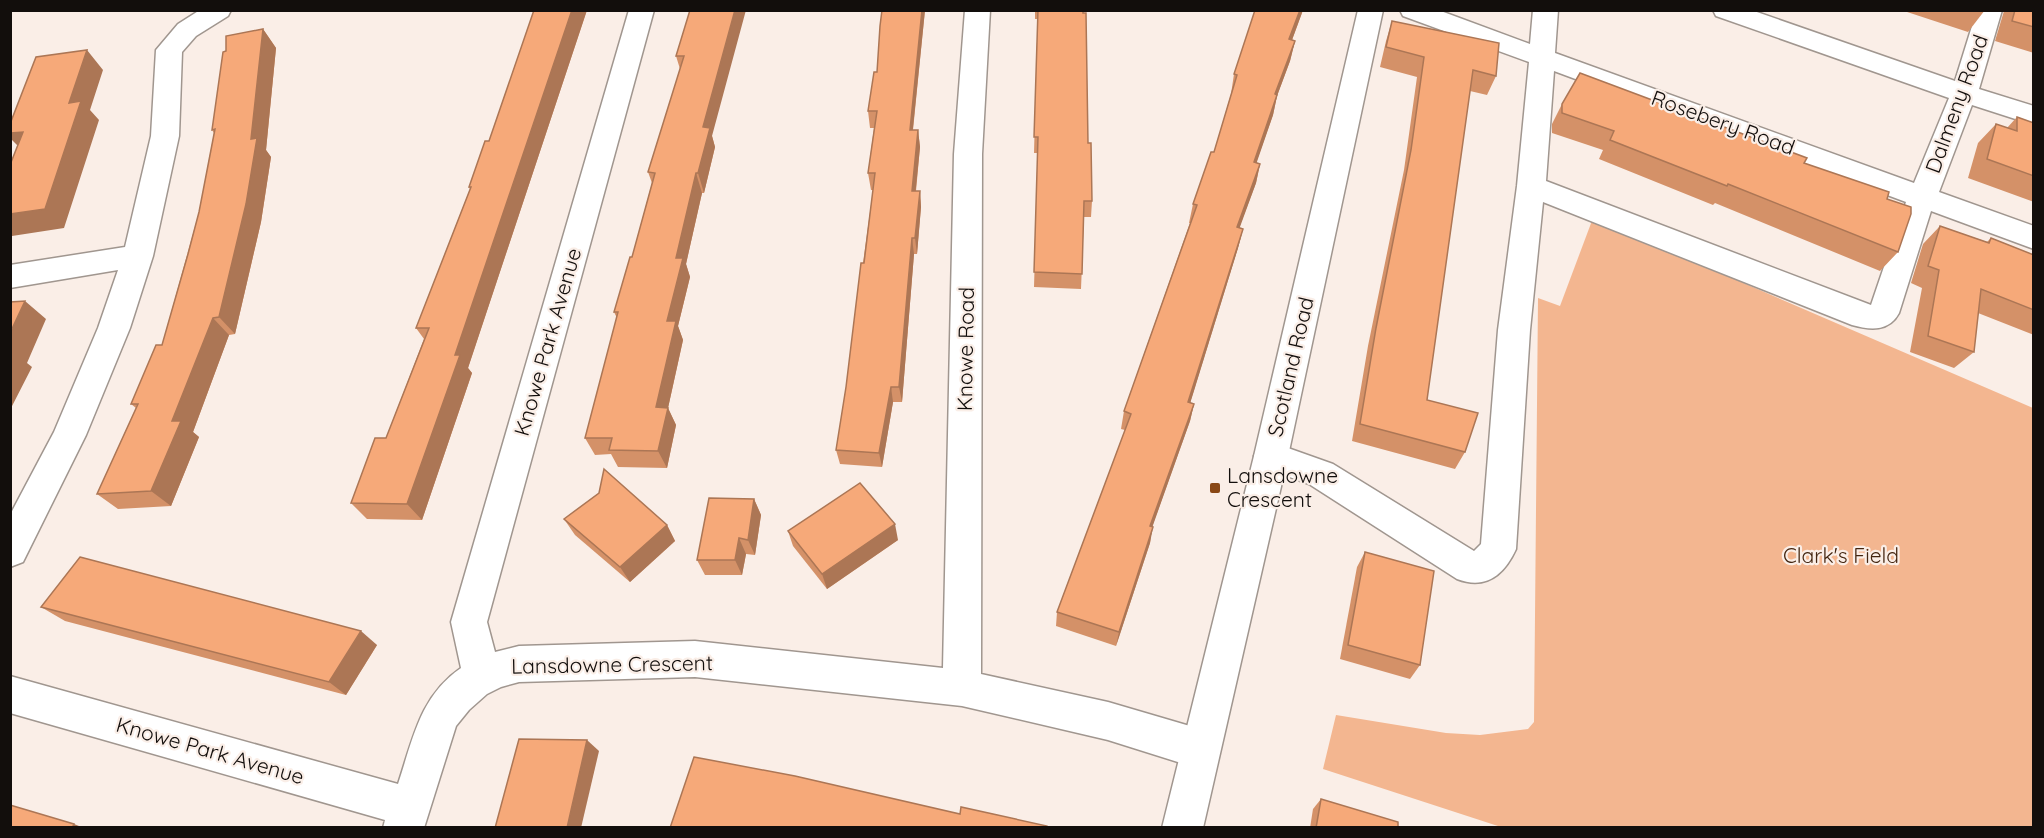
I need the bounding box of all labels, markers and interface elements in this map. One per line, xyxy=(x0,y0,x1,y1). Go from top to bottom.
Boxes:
street label: Dalmeny Road xyxy=(1919,31,1993,176)
street label: Rosebery Road xyxy=(1648,84,1799,160)
street label: Knowe Park Avenue xyxy=(508,245,586,439)
street label: Knowe Road xyxy=(951,287,979,411)
street label: Scotland Road xyxy=(1261,294,1319,439)
place label: Lansdowne Crescent xyxy=(1227,462,1338,512)
marker: Lansdowne Crescent xyxy=(1208,481,1222,495)
park label: Clark's Field xyxy=(1783,542,1899,568)
street label: Lansdowne Crescent xyxy=(511,649,713,679)
street label: Knowe Park Avenue xyxy=(113,711,307,789)

